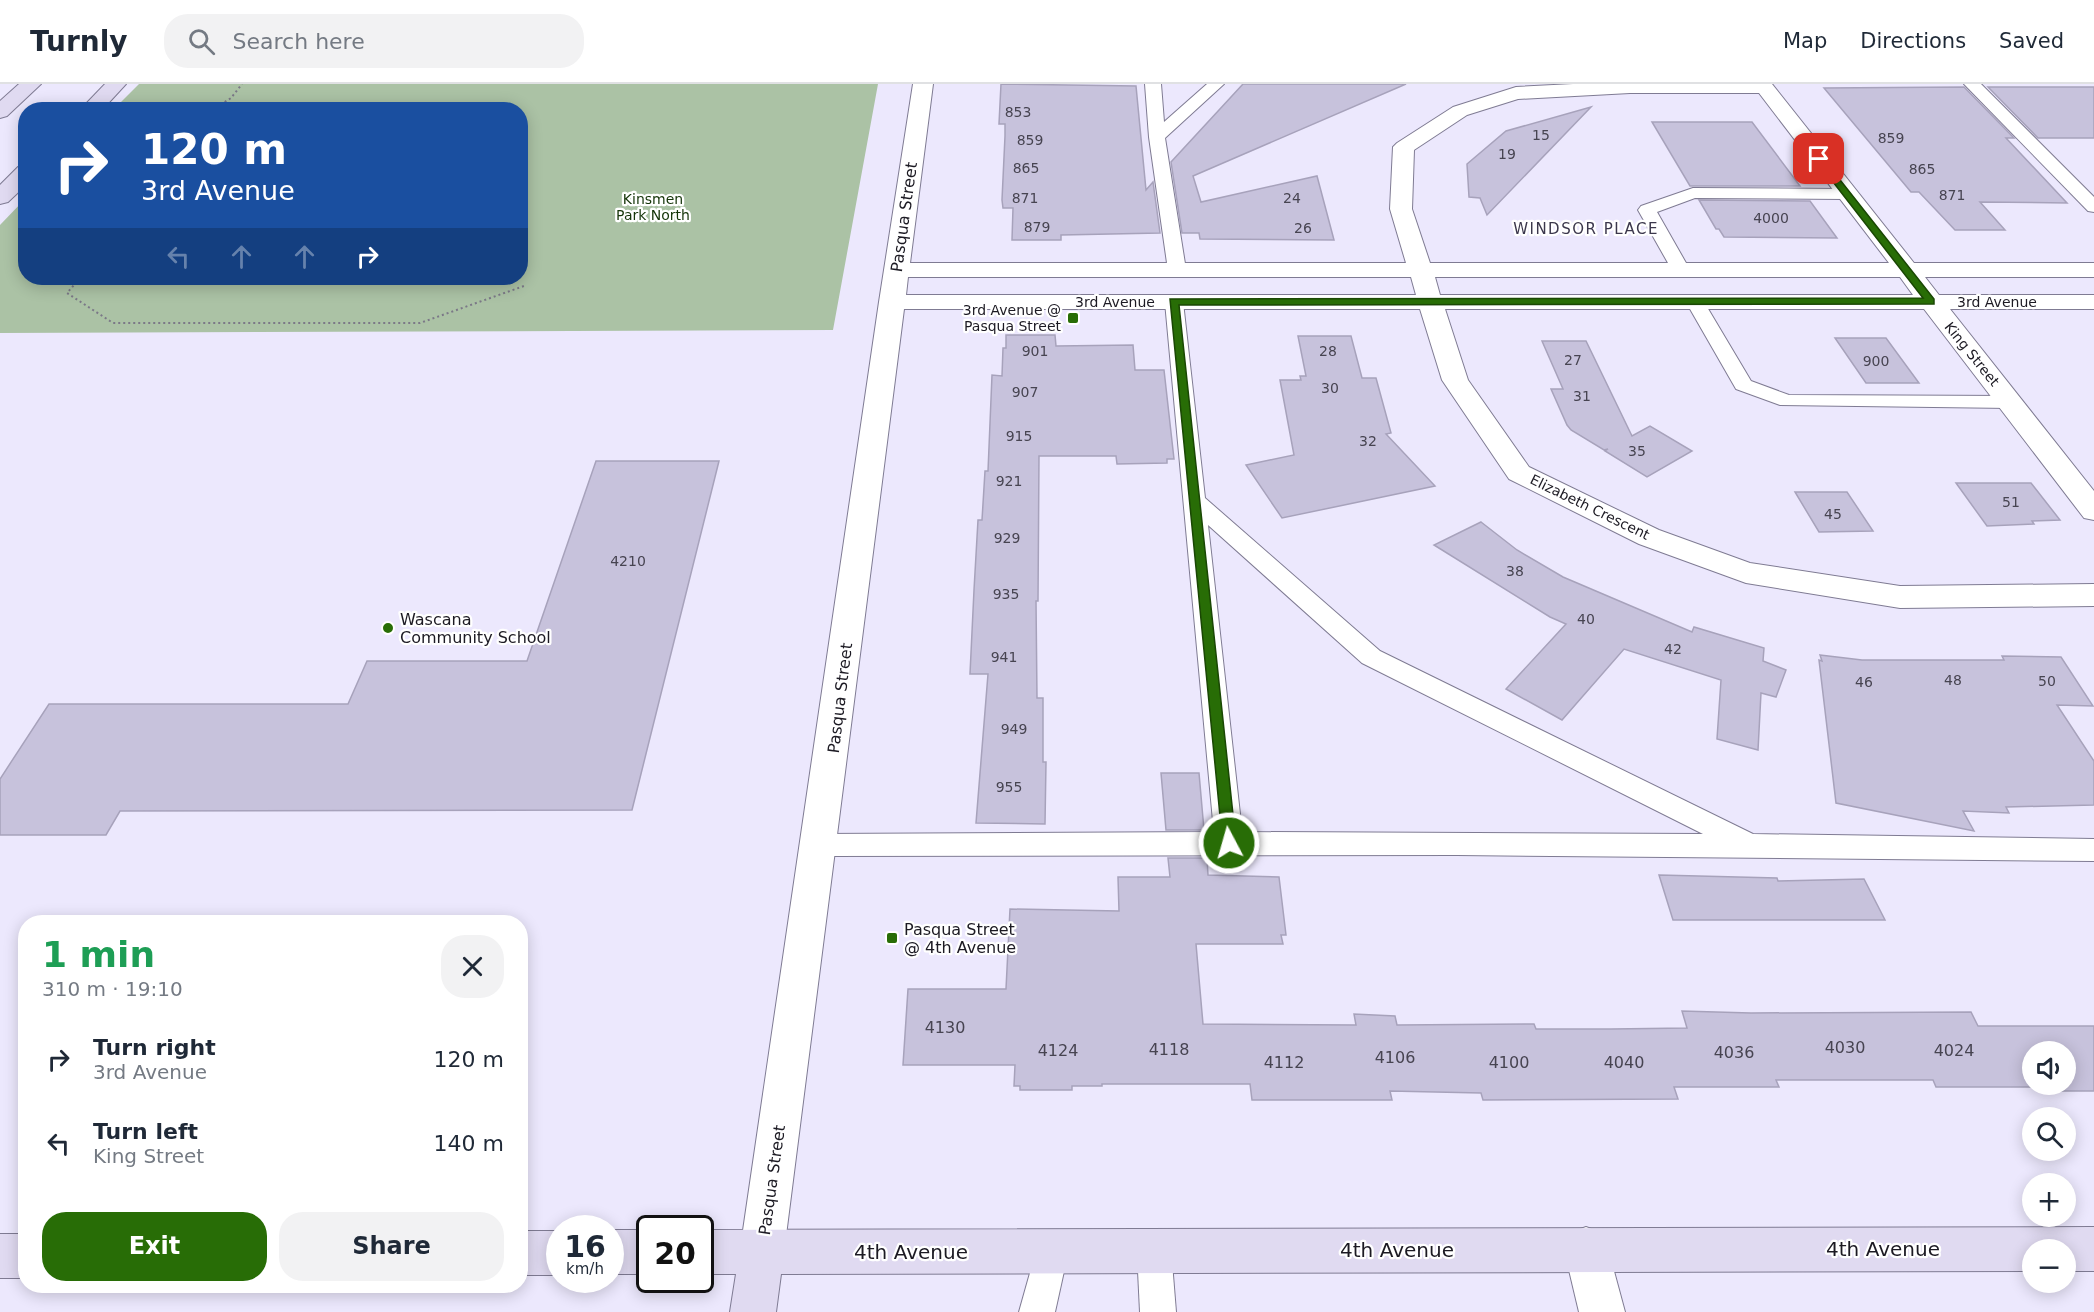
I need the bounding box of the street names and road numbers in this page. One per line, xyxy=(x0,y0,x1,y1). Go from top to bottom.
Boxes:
street label: Pasqua Street xyxy=(887,161,921,273)
street label: 3rd Avenue xyxy=(1075,294,1155,310)
street label: 3rd Avenue xyxy=(1957,294,2037,310)
street label: King Street xyxy=(1941,319,2003,390)
street label: Elizabeth Crescent xyxy=(1528,471,1653,543)
street label: Pasqua Street xyxy=(824,642,856,754)
street label: Pasqua Street xyxy=(755,1124,789,1236)
street label: 4th Avenue xyxy=(1826,1237,1940,1261)
street label: 4th Avenue xyxy=(1340,1238,1454,1262)
street label: 4th Avenue xyxy=(854,1240,968,1264)

